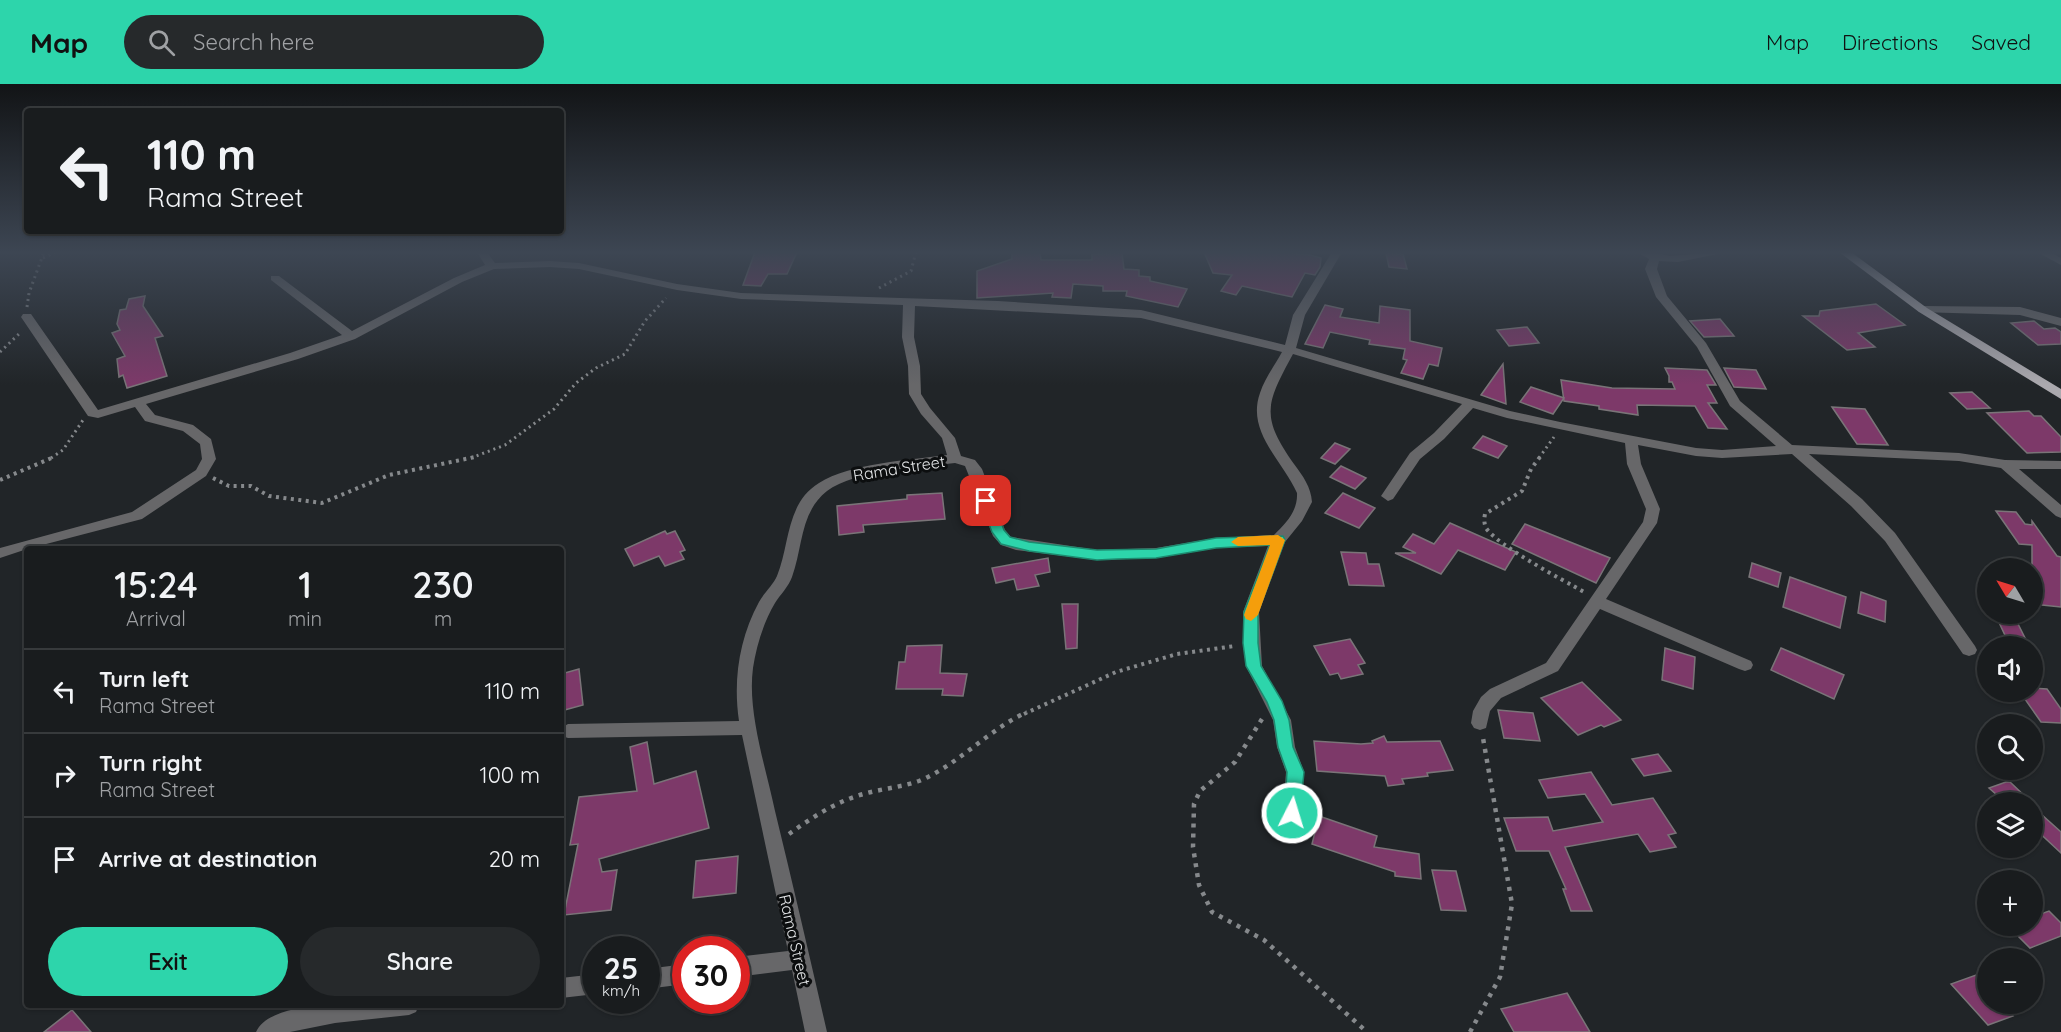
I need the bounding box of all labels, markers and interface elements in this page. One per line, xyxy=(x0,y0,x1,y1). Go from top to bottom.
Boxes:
search box xyxy=(124,15,544,69)
text: Map xyxy=(30,25,88,60)
icon: search xyxy=(145,26,178,59)
text: Search here xyxy=(193,28,315,56)
text: Map xyxy=(1766,29,1809,55)
text: Directions xyxy=(1842,29,1938,55)
text: Saved xyxy=(1971,29,2031,55)
text: 110 m xyxy=(147,128,256,181)
icon: left xyxy=(48,132,126,210)
text: Rama Street xyxy=(147,180,304,214)
street label: Rama Street xyxy=(852,451,946,485)
pin xyxy=(960,475,1011,526)
icon: arrive xyxy=(969,484,1002,517)
north arrow xyxy=(1977,558,2043,624)
map controls xyxy=(1977,558,2043,1014)
text: 15:24 xyxy=(114,562,198,607)
text: 1 xyxy=(298,562,312,607)
text: 230 xyxy=(412,562,474,607)
text: Arrival xyxy=(126,606,186,631)
text: min xyxy=(288,606,322,631)
text: m xyxy=(434,606,452,631)
button: sound xyxy=(1977,636,2043,702)
text: Turn left xyxy=(99,665,189,693)
icon: left xyxy=(48,675,81,708)
text: 110 m xyxy=(485,677,540,705)
text: Rama Street xyxy=(99,693,215,718)
button: search xyxy=(1977,714,2043,780)
text: Turn right xyxy=(99,749,203,777)
icon: right xyxy=(48,759,81,792)
text: 100 m xyxy=(480,761,540,789)
text: Rama Street xyxy=(99,777,215,802)
position arrow xyxy=(1260,781,1324,845)
button: layers xyxy=(1977,792,2043,858)
icon: arrive xyxy=(48,843,81,876)
text: Arrive at destination xyxy=(99,845,317,873)
text: 20 m xyxy=(489,845,540,873)
button: + xyxy=(1977,870,2043,936)
street label: Rama Street xyxy=(775,893,815,987)
button: Exit xyxy=(48,927,288,996)
button: Share xyxy=(300,927,540,996)
speed limit sign: 30 xyxy=(672,936,750,1014)
button: − xyxy=(1977,948,2043,1014)
text: 25 xyxy=(604,949,638,987)
text: km/h xyxy=(602,981,640,1000)

